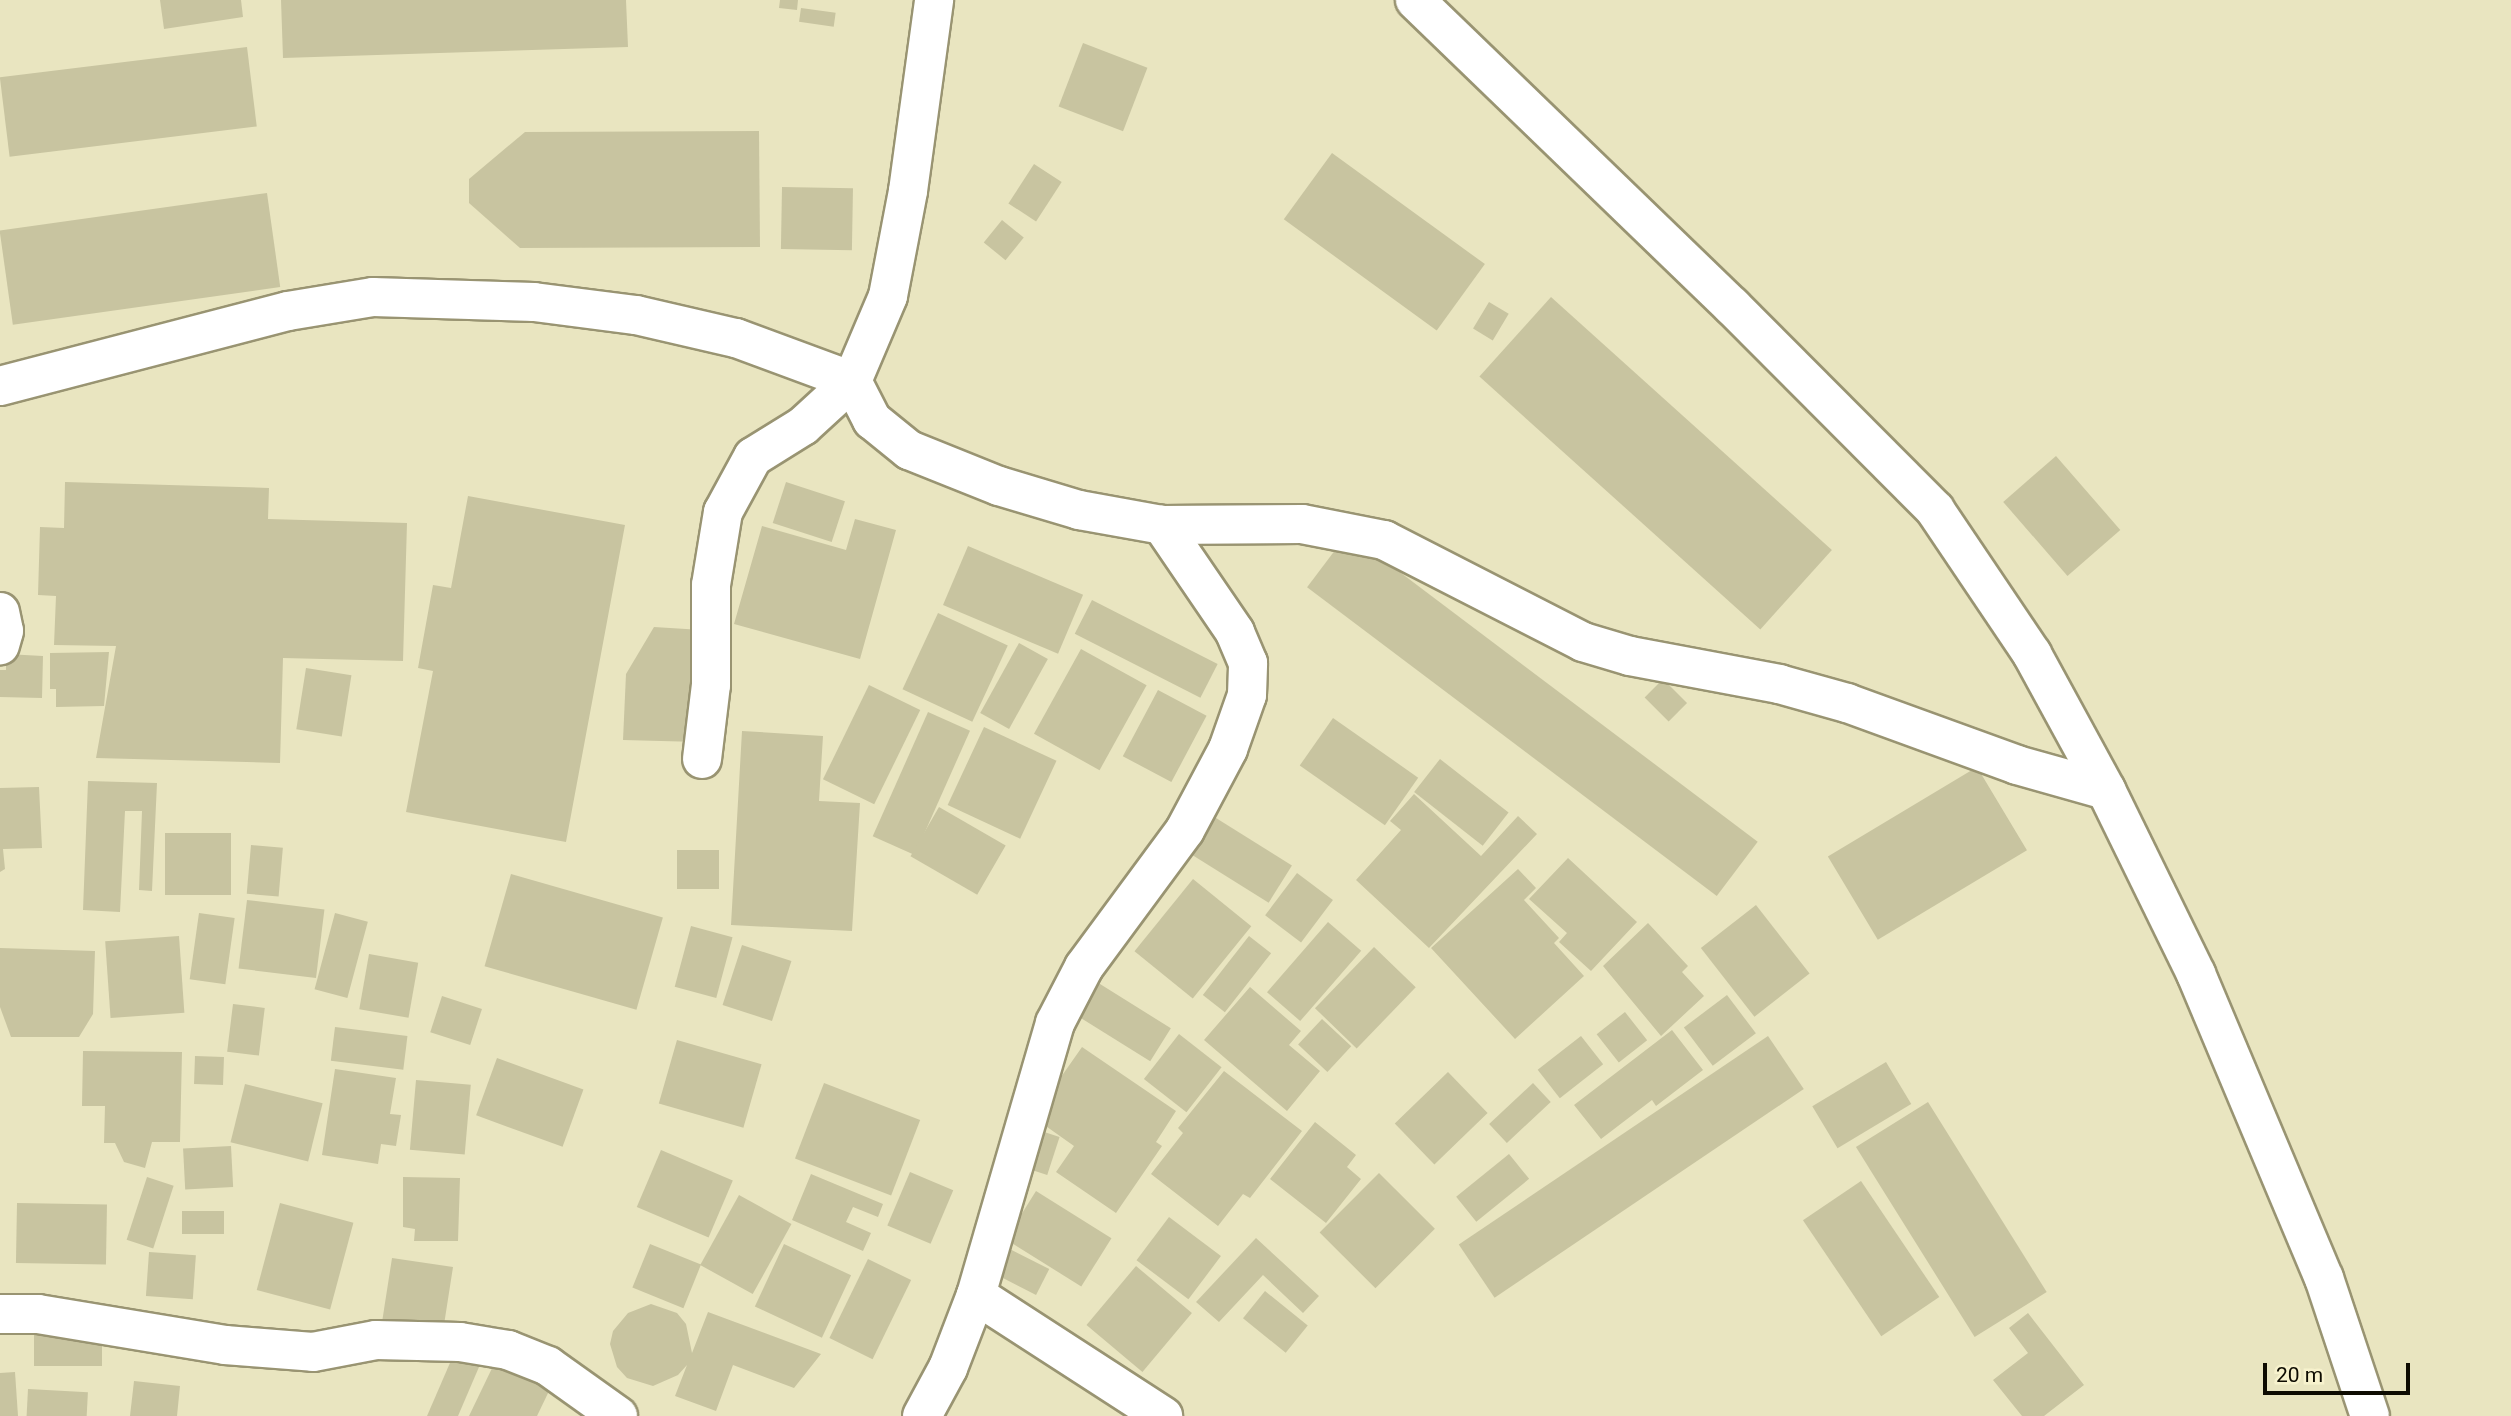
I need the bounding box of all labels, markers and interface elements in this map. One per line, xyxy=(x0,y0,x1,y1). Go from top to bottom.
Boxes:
scale bar xyxy=(2266,1350,2413,1394)
text: 20 m xyxy=(2276,1363,2323,1387)

